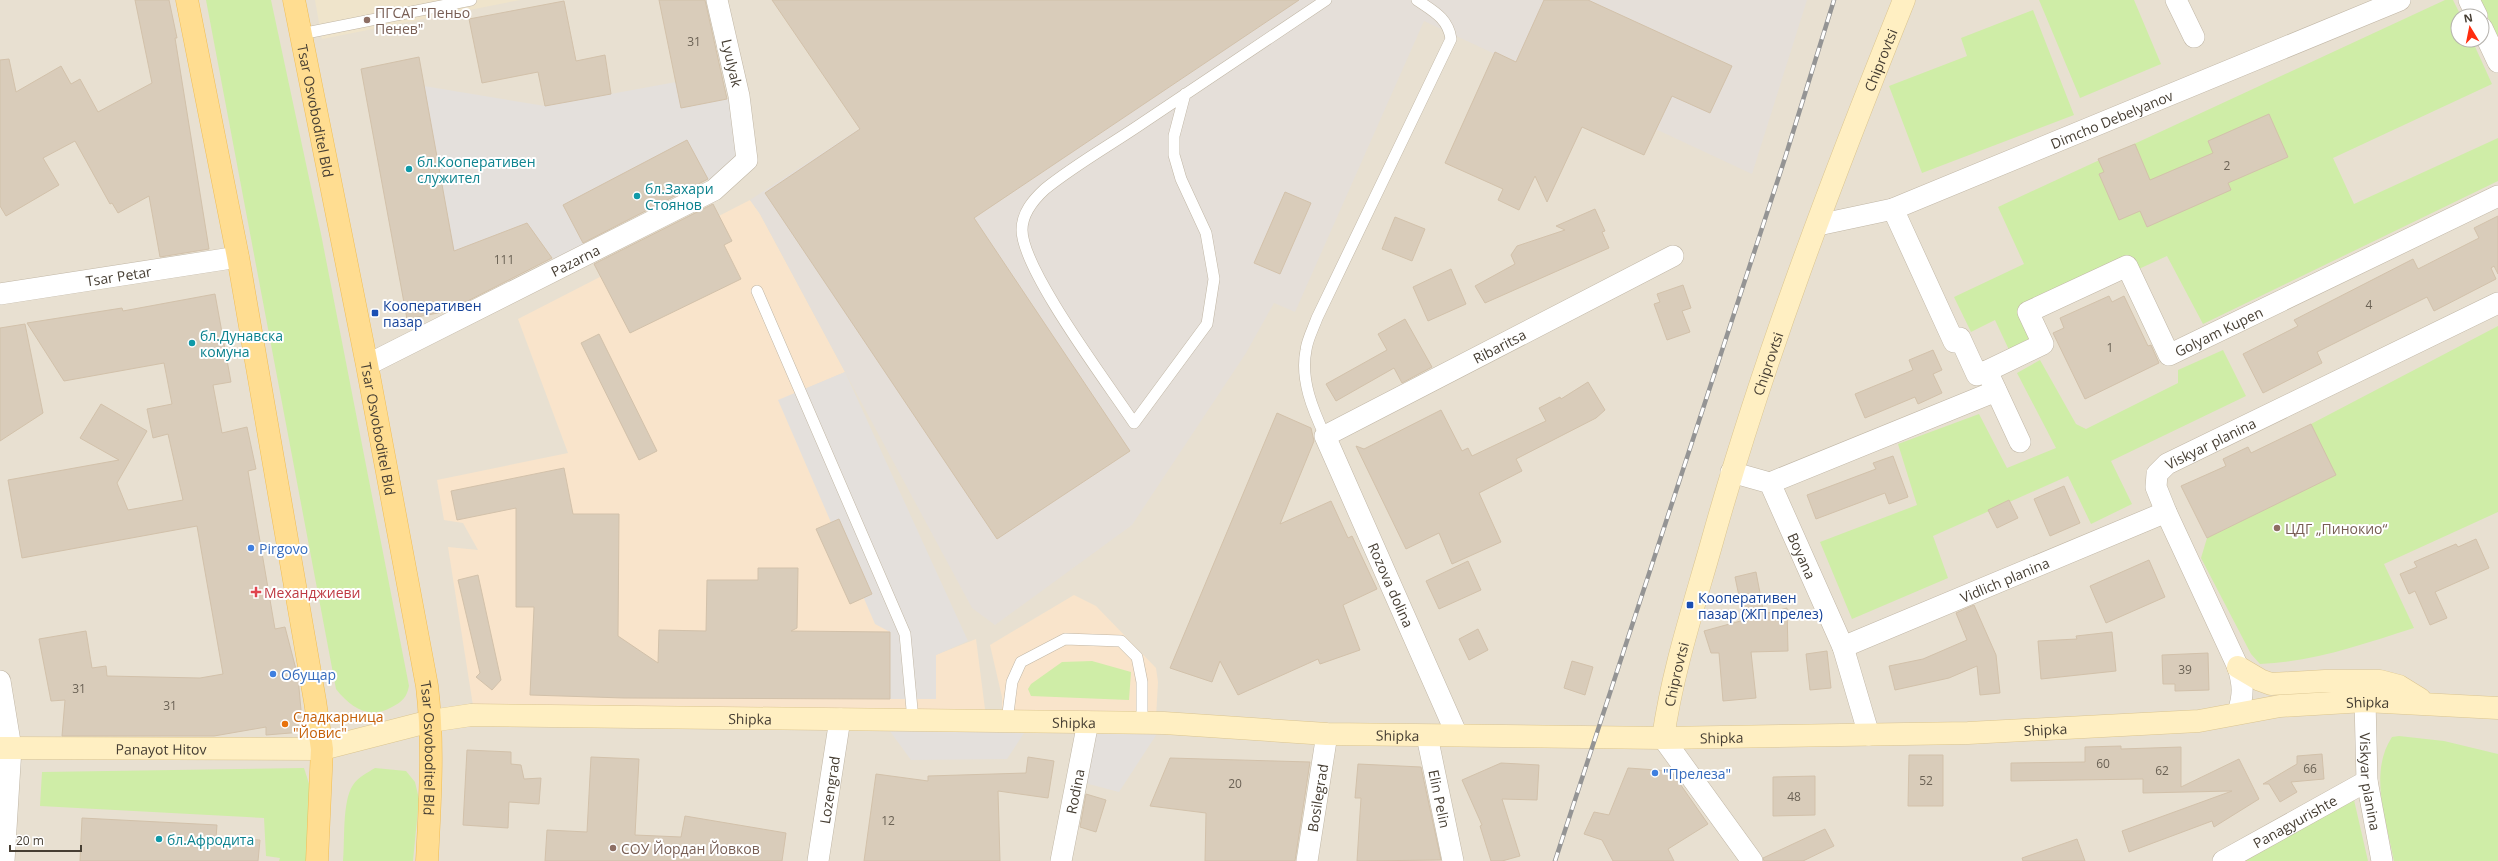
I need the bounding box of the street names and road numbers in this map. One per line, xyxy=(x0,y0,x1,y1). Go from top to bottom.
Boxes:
street label: Chiprovtsi xyxy=(1859,26,1901,94)
street label: Lyulyak xyxy=(717,37,747,89)
street label: Tsar Osvoboditel Bld xyxy=(294,43,339,179)
street label: Dimcho Debelyanov xyxy=(2047,85,2176,153)
street label: Pazarna xyxy=(547,240,603,280)
street label: Tsar Petar xyxy=(84,261,153,290)
street label: Golyam Kupen xyxy=(2171,302,2266,360)
street label: Ribaritsa xyxy=(1469,324,1529,367)
street label: Chiprovtsi xyxy=(1748,329,1787,398)
street label: Tsar Osvoboditel Bld xyxy=(357,361,401,497)
street label: Viskyar planina xyxy=(2162,413,2259,473)
street label: Boyana xyxy=(1784,530,1821,582)
street label: Rozova dolina xyxy=(1364,540,1418,630)
street label: Vidlich planina xyxy=(1957,552,2052,607)
street label: Chiprovtsi xyxy=(1659,640,1693,708)
street label: Tsar Osvoboditel Bld xyxy=(417,679,440,816)
street label: Shipka xyxy=(2345,691,2390,712)
street label: Shipka xyxy=(728,708,772,728)
street label: Shipka xyxy=(1052,712,1096,732)
street label: Shipka xyxy=(2023,718,2068,740)
street label: Shipka xyxy=(1376,725,1419,745)
street label: Shipka xyxy=(1700,727,1743,747)
street label: Viskyar planina xyxy=(2356,732,2386,832)
street label: Panayot Hitov xyxy=(115,739,207,758)
street label: Lozengrad xyxy=(814,755,844,825)
street label: Bosilegrad xyxy=(1302,762,1332,833)
street label: Rodina xyxy=(1061,767,1088,815)
street label: Elin Pelin xyxy=(1425,768,1455,830)
street label: Panagyurishte xyxy=(2249,790,2340,852)

